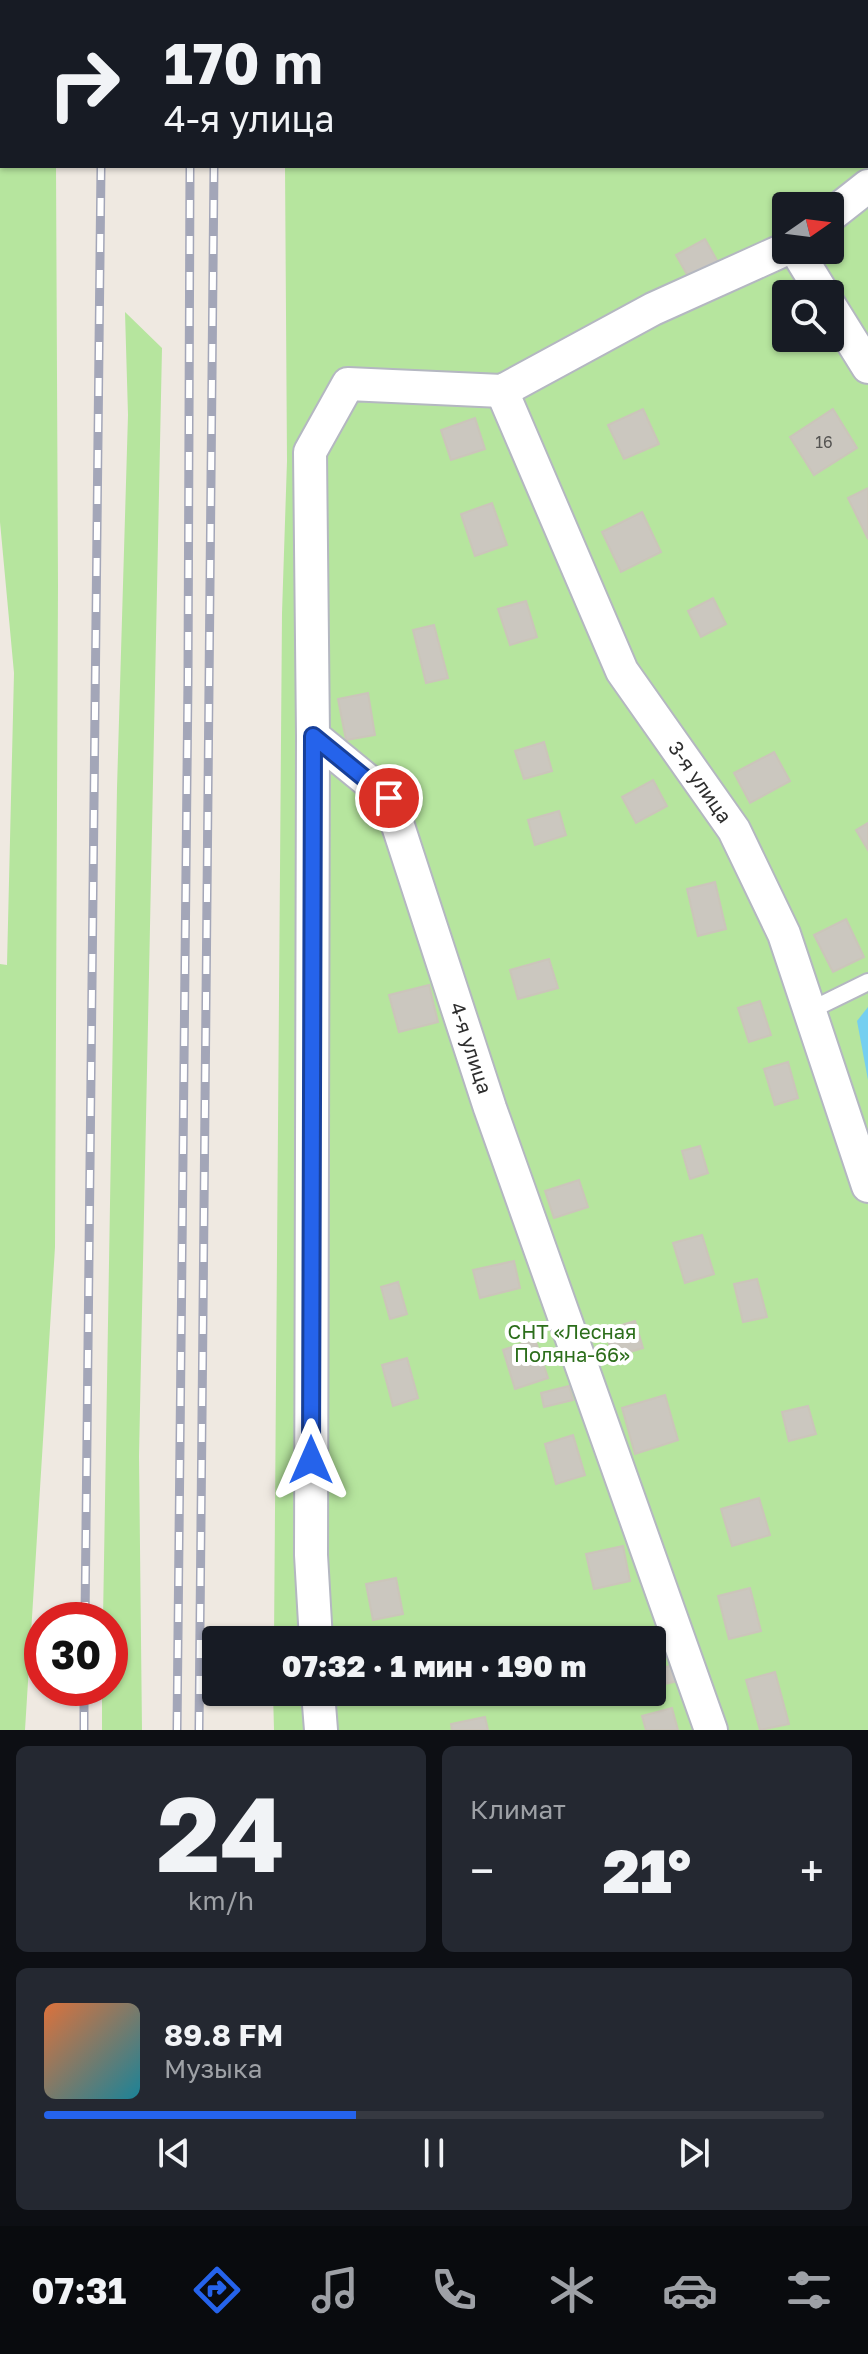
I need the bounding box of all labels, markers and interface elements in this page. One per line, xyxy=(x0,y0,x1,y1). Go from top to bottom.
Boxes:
text: 170 m xyxy=(164,29,323,96)
icon: right xyxy=(32,32,136,136)
text: 4-я улица xyxy=(164,97,335,140)
north arrow xyxy=(772,192,844,264)
map controls xyxy=(772,192,844,352)
button: search xyxy=(772,280,844,352)
house number: 16 xyxy=(815,432,833,452)
street label: 3-я улица xyxy=(664,736,738,827)
pin xyxy=(355,764,423,832)
icon: arrive xyxy=(367,776,411,820)
street label: 4-я улица xyxy=(446,999,498,1096)
park label: СНТ «Лесная Поляна-66» xyxy=(508,1319,636,1366)
position arrow xyxy=(269,1418,353,1502)
speed limit sign: 30 xyxy=(24,1602,128,1706)
text: 07:32 · 1 мин · 190 m xyxy=(282,1648,586,1684)
text: 24 xyxy=(157,1770,285,1895)
text: Климат xyxy=(470,1794,566,1825)
text: 21° xyxy=(603,1834,691,1906)
text: − xyxy=(470,1844,494,1897)
text: + xyxy=(800,1844,824,1897)
text: km/h xyxy=(188,1885,254,1916)
text: 89.8 FM xyxy=(164,2017,283,2053)
text: Музыка xyxy=(164,2053,262,2084)
icon: previous xyxy=(152,2131,196,2175)
icon: pause xyxy=(412,2131,456,2175)
icon: next xyxy=(672,2131,716,2175)
icon: directions xyxy=(189,2262,245,2318)
icon: music xyxy=(307,2262,363,2318)
icon: phone xyxy=(426,2262,482,2318)
icon: climate xyxy=(544,2262,600,2318)
icon: car xyxy=(662,2262,718,2318)
icon: filters xyxy=(781,2262,837,2318)
text: 07:31 xyxy=(31,2269,126,2312)

